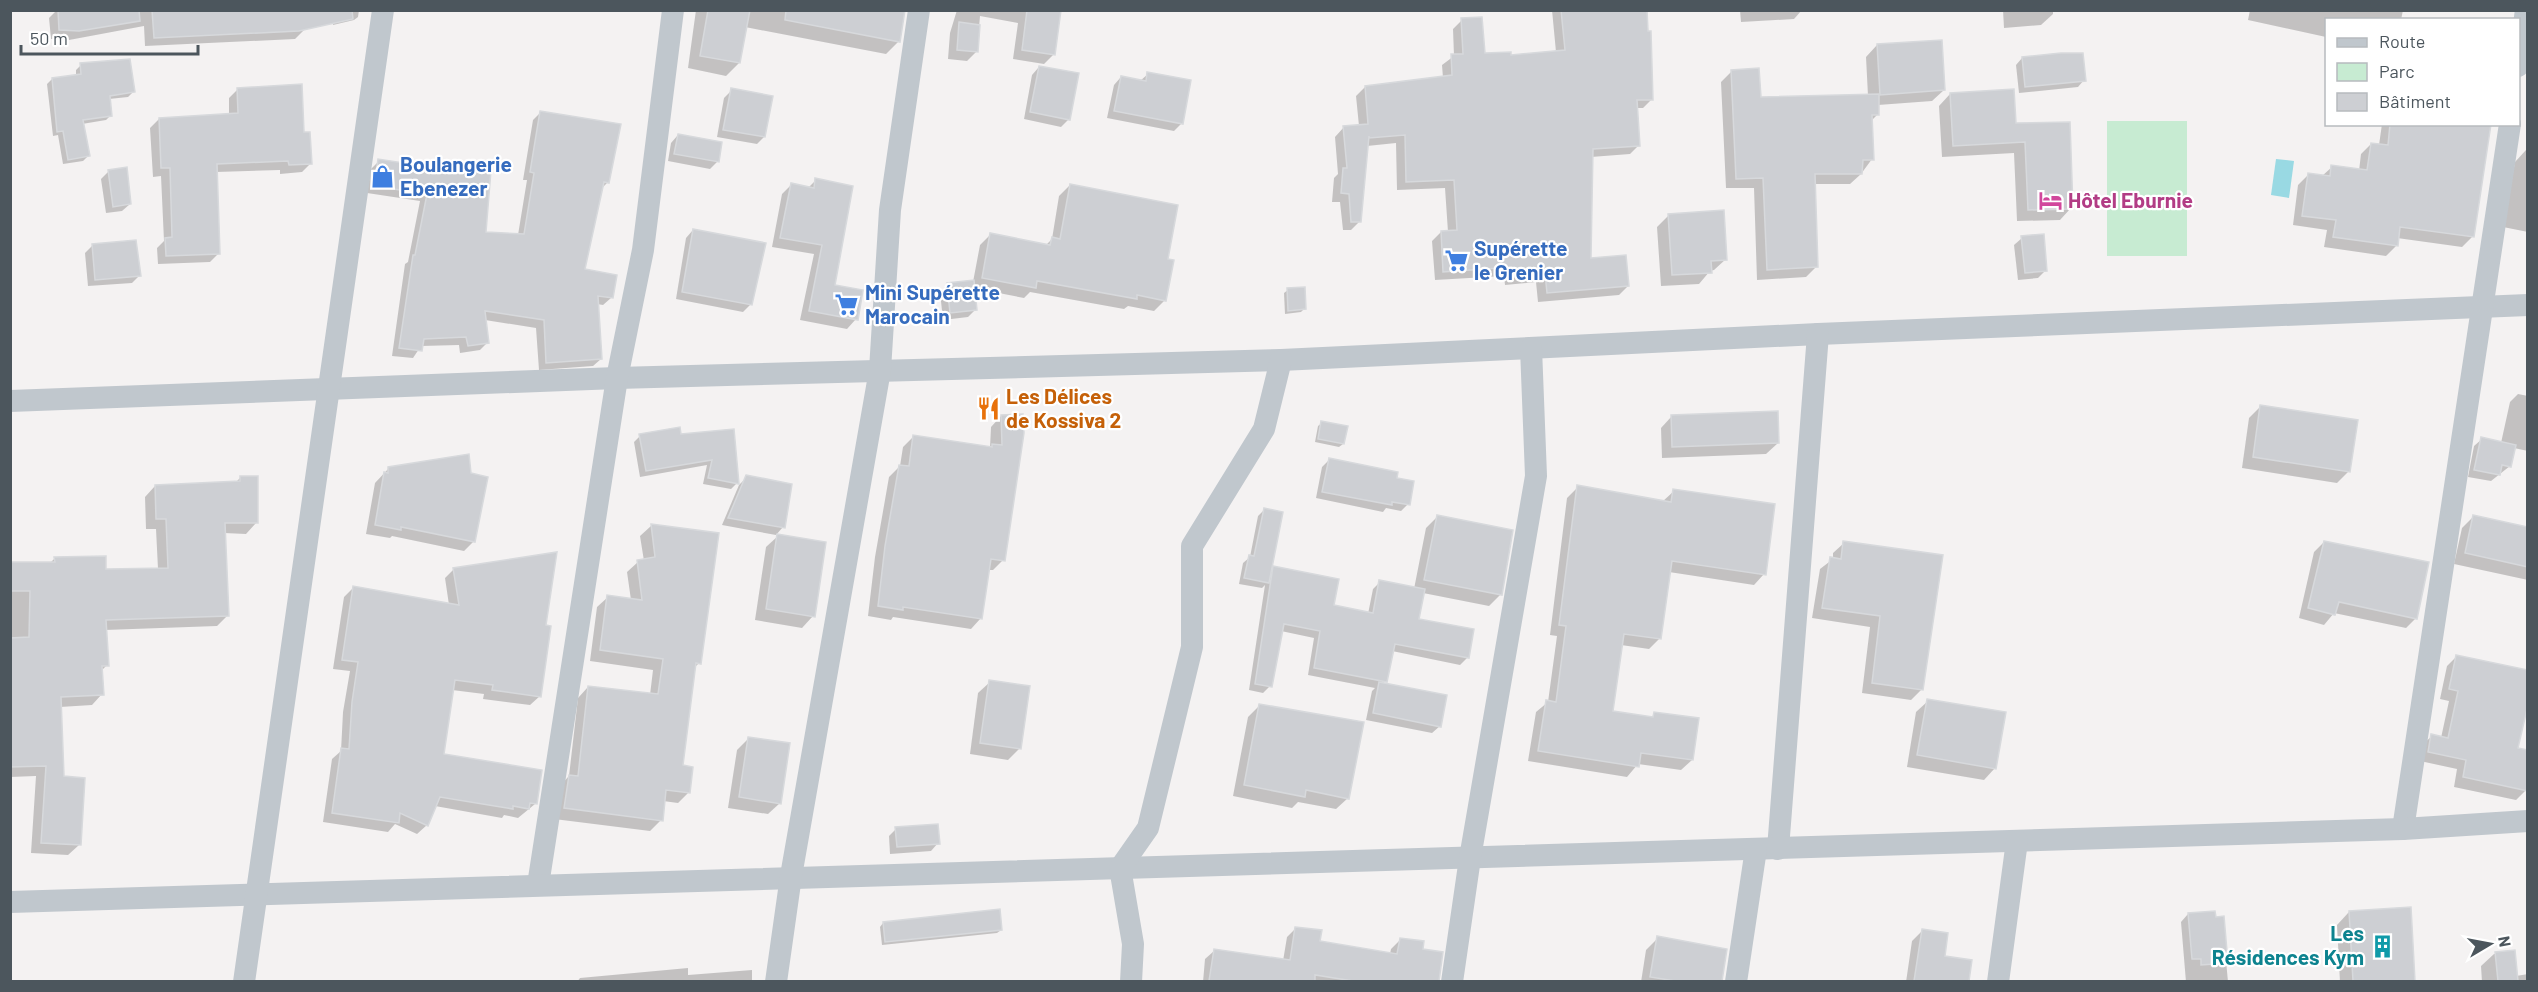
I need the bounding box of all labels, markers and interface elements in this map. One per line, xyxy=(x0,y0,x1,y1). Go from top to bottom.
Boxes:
scale bar xyxy=(21,18,198,56)
legend xyxy=(2325,18,2520,126)
text: 50 m xyxy=(30,27,68,49)
text: Route xyxy=(2379,30,2425,52)
text: Parc xyxy=(2379,60,2415,82)
text: Bâtiment xyxy=(2379,90,2451,112)
place label: Boulangerie Ebenezer xyxy=(400,151,512,200)
shop icon: Boulangerie Ebenezer xyxy=(369,164,395,190)
place label: Hôtel Eburnie xyxy=(2068,187,2193,212)
hotel icon: Hôtel Eburnie xyxy=(2037,188,2063,214)
place label: Supérette le Grenier xyxy=(1474,235,1568,284)
supermarket icon: Supérette le Grenier xyxy=(1443,248,1469,274)
place label: Mini Supérette Marocain xyxy=(865,279,1000,328)
supermarket icon: Mini Supérette Marocain xyxy=(834,292,860,318)
place label: Les Délices de Kossiva 2 xyxy=(1006,383,1121,432)
restaurant icon: Les Délices de Kossiva 2 xyxy=(975,396,1001,422)
north arrow xyxy=(2460,914,2520,974)
place label: Les Résidences Kym xyxy=(2212,920,2364,969)
building icon: Les Résidences Kym xyxy=(2369,933,2395,959)
text: N xyxy=(2495,934,2516,948)

